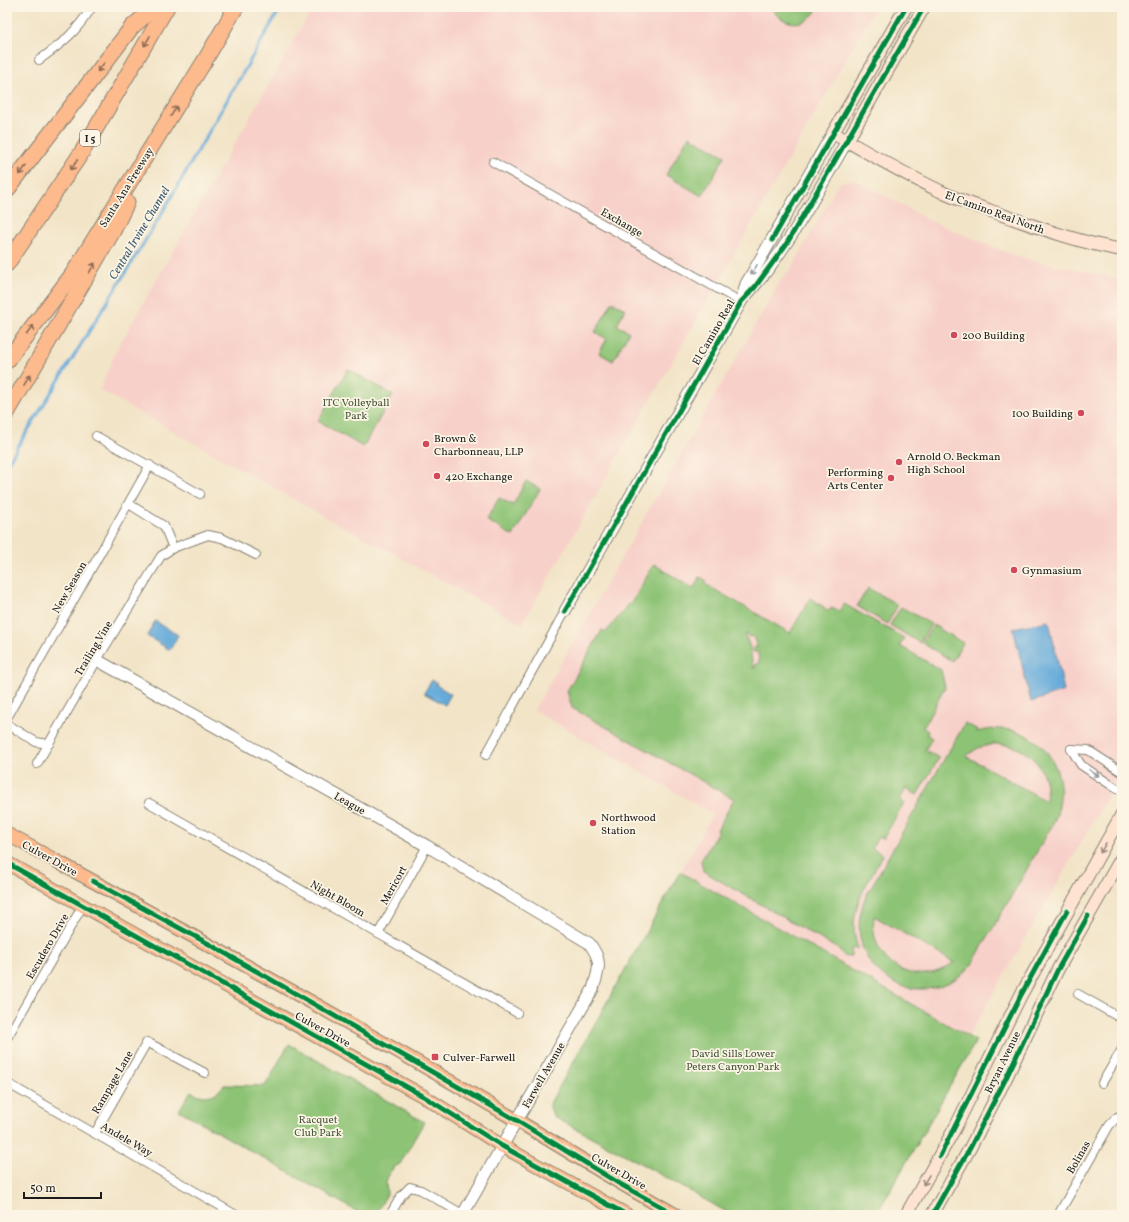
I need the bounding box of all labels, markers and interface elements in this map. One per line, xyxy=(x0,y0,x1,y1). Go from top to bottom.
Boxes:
one-way arrow xyxy=(142,35,150,47)
one-way arrow xyxy=(97,61,105,72)
one-way arrow xyxy=(170,105,178,117)
road number: I 5 xyxy=(80,130,100,146)
street label: Santa Ana Freeway xyxy=(97,145,158,231)
one-way arrow xyxy=(69,159,78,170)
one-way arrow xyxy=(19,165,27,176)
water label: Central Irvine Channel xyxy=(106,184,174,283)
street label: El Camino Real North xyxy=(943,188,1047,239)
street label: Exchange xyxy=(597,205,645,241)
one-way arrow xyxy=(89,262,97,274)
one-way arrow xyxy=(750,264,758,276)
street label: El Camino Real xyxy=(689,297,739,368)
one-way arrow xyxy=(26,324,35,335)
place label: 200 Building xyxy=(962,329,1025,344)
marker: 200 Building xyxy=(949,330,959,340)
one-way arrow xyxy=(23,374,31,386)
park label: ITC Volleyball Park xyxy=(323,396,389,424)
place label: 100 Building xyxy=(1012,407,1073,422)
marker: 100 Building xyxy=(1076,408,1086,418)
place label: Brown & Charbonneau, LLP xyxy=(434,432,523,460)
marker: Brown & Charbonneau, LLP xyxy=(421,439,431,449)
place label: Arnold O. Beckman High School xyxy=(907,450,1001,478)
marker: Arnold O. Beckman High School xyxy=(894,457,904,467)
place label: Performing Arts Center xyxy=(827,466,883,494)
place label: 420 Exchange xyxy=(445,470,512,485)
marker: 420 Exchange xyxy=(432,471,442,481)
marker: Performing Arts Center xyxy=(886,473,896,483)
street label: New Season xyxy=(49,559,91,616)
place label: Gynmasium xyxy=(1022,564,1082,579)
marker: Gynmasium xyxy=(1009,565,1019,575)
street label: Trailing Vine xyxy=(72,618,117,679)
one-way arrow xyxy=(1088,769,1099,777)
street label: League xyxy=(331,790,368,819)
place label: Northwood Station xyxy=(601,811,656,839)
marker: Northwood Station xyxy=(588,818,598,828)
street label: Culver Drive xyxy=(19,838,80,881)
one-way arrow xyxy=(1098,842,1106,854)
street label: Mericort xyxy=(377,863,411,908)
street label: Night Bloom xyxy=(307,877,368,921)
street label: Escudero Drive xyxy=(23,911,73,982)
street label: Culver Drive xyxy=(292,1009,353,1052)
street label: Bryan Avenue xyxy=(982,1029,1025,1096)
street label: Farwell Avenue xyxy=(519,1040,569,1112)
park label: David Sills Lower Peters Canyon Park xyxy=(686,1047,780,1075)
street label: Rampage Lane xyxy=(89,1048,138,1117)
place label: Culver-Farwell xyxy=(443,1051,515,1066)
marker: Culver-Farwell xyxy=(430,1052,440,1062)
park label: Racquet Club Park xyxy=(294,1113,342,1141)
street label: Andele Way xyxy=(98,1119,155,1161)
street label: Bolinas xyxy=(1064,1138,1095,1177)
street label: Culver Drive xyxy=(588,1150,649,1194)
scale bar xyxy=(24,1174,101,1200)
one-way arrow xyxy=(921,1174,929,1186)
text: 50 m xyxy=(30,1181,56,1197)

